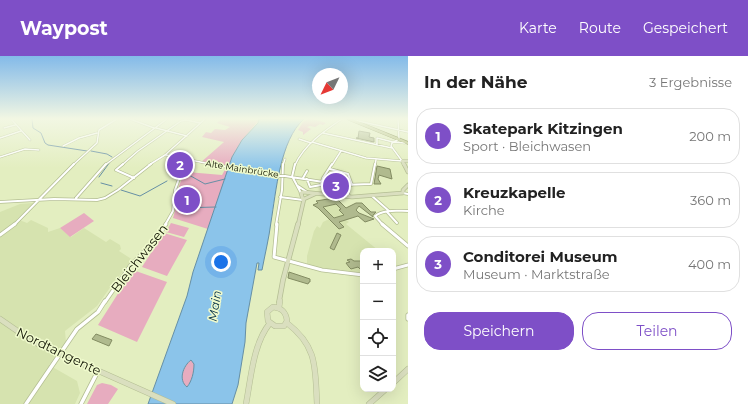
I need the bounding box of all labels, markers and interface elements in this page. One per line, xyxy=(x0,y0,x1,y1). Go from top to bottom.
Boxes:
text: Waypost xyxy=(20,17,108,40)
text: Karte xyxy=(519,19,557,37)
text: Route xyxy=(579,19,621,37)
text: Gespeichert xyxy=(643,19,728,37)
north arrow xyxy=(312,68,348,104)
text: In der Nähe xyxy=(424,72,528,92)
text: 3 Ergebnisse xyxy=(649,74,732,90)
text: Skatepark Kitzingen xyxy=(463,119,623,138)
text: 1 xyxy=(435,128,441,144)
text: 200 m xyxy=(689,128,731,144)
text: Sport · Bleichwasen xyxy=(463,138,591,154)
pin: 2 xyxy=(167,150,193,180)
street label: Alte Mainbrücke xyxy=(205,157,280,180)
pin: 3 xyxy=(323,171,349,201)
text: Kreuzkapelle xyxy=(463,183,565,202)
pin: 1 xyxy=(174,185,200,215)
text: 2 xyxy=(434,192,442,208)
text: 360 m xyxy=(690,192,731,208)
text: Kirche xyxy=(463,202,505,218)
street label: Bleichwasen xyxy=(107,221,171,295)
text: Conditorei Museum xyxy=(463,247,618,266)
map controls xyxy=(360,248,396,392)
button: + xyxy=(360,248,396,284)
your location xyxy=(211,252,231,272)
text: 3 xyxy=(434,256,442,272)
text: 400 m xyxy=(688,256,731,272)
text: Museum · Marktstraße xyxy=(463,266,610,282)
button: − xyxy=(360,284,396,320)
water label: Main xyxy=(205,289,224,322)
button: Speichern xyxy=(424,312,574,350)
button: Teilen xyxy=(582,312,732,350)
button: locate xyxy=(360,320,396,356)
street label: Nordtangente xyxy=(14,324,104,379)
button: layers xyxy=(360,356,396,392)

